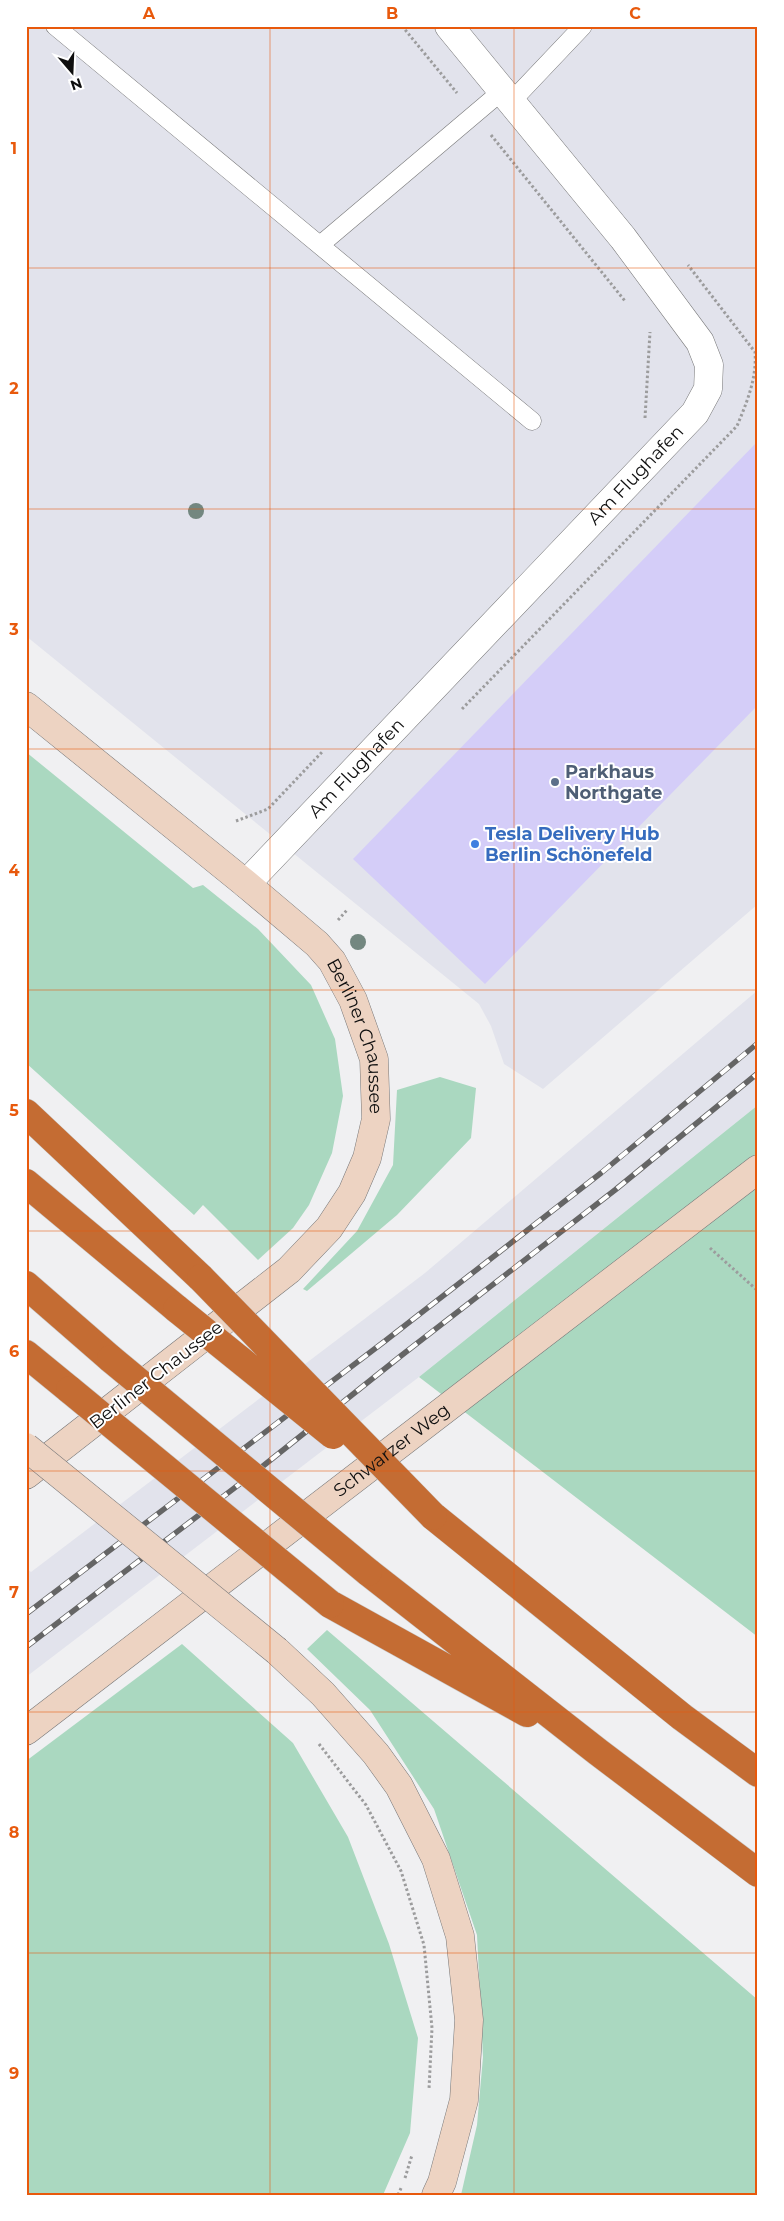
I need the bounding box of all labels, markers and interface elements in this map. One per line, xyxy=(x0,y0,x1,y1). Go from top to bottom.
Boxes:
text: A xyxy=(142,4,156,23)
text: B xyxy=(386,4,398,23)
text: C xyxy=(629,4,641,23)
north arrow xyxy=(48,48,98,98)
text: N xyxy=(68,74,85,95)
text: 1 xyxy=(11,139,17,158)
text: 2 xyxy=(9,379,19,398)
street label: Am Flughafen xyxy=(583,421,688,529)
text: 3 xyxy=(8,620,19,639)
street label: Am Flughafen xyxy=(304,714,409,823)
place label: Parkhaus Northgate xyxy=(565,761,662,804)
marker: Parkhaus Northgate xyxy=(549,776,561,788)
place label: Tesla Delivery Hub Berlin Schönefeld xyxy=(485,823,660,866)
marker: Tesla Delivery Hub Berlin Schönefeld xyxy=(469,838,481,850)
text: 4 xyxy=(8,861,20,880)
street label: Berliner Chaussee xyxy=(322,955,387,1115)
text: 5 xyxy=(9,1101,19,1120)
street label: Berliner Chaussee xyxy=(85,1316,227,1434)
text: 6 xyxy=(9,1342,19,1361)
street label: Schwarzer Weg xyxy=(329,1399,454,1502)
text: 7 xyxy=(9,1583,19,1602)
text: 8 xyxy=(9,1823,19,1842)
text: 9 xyxy=(9,2064,19,2083)

